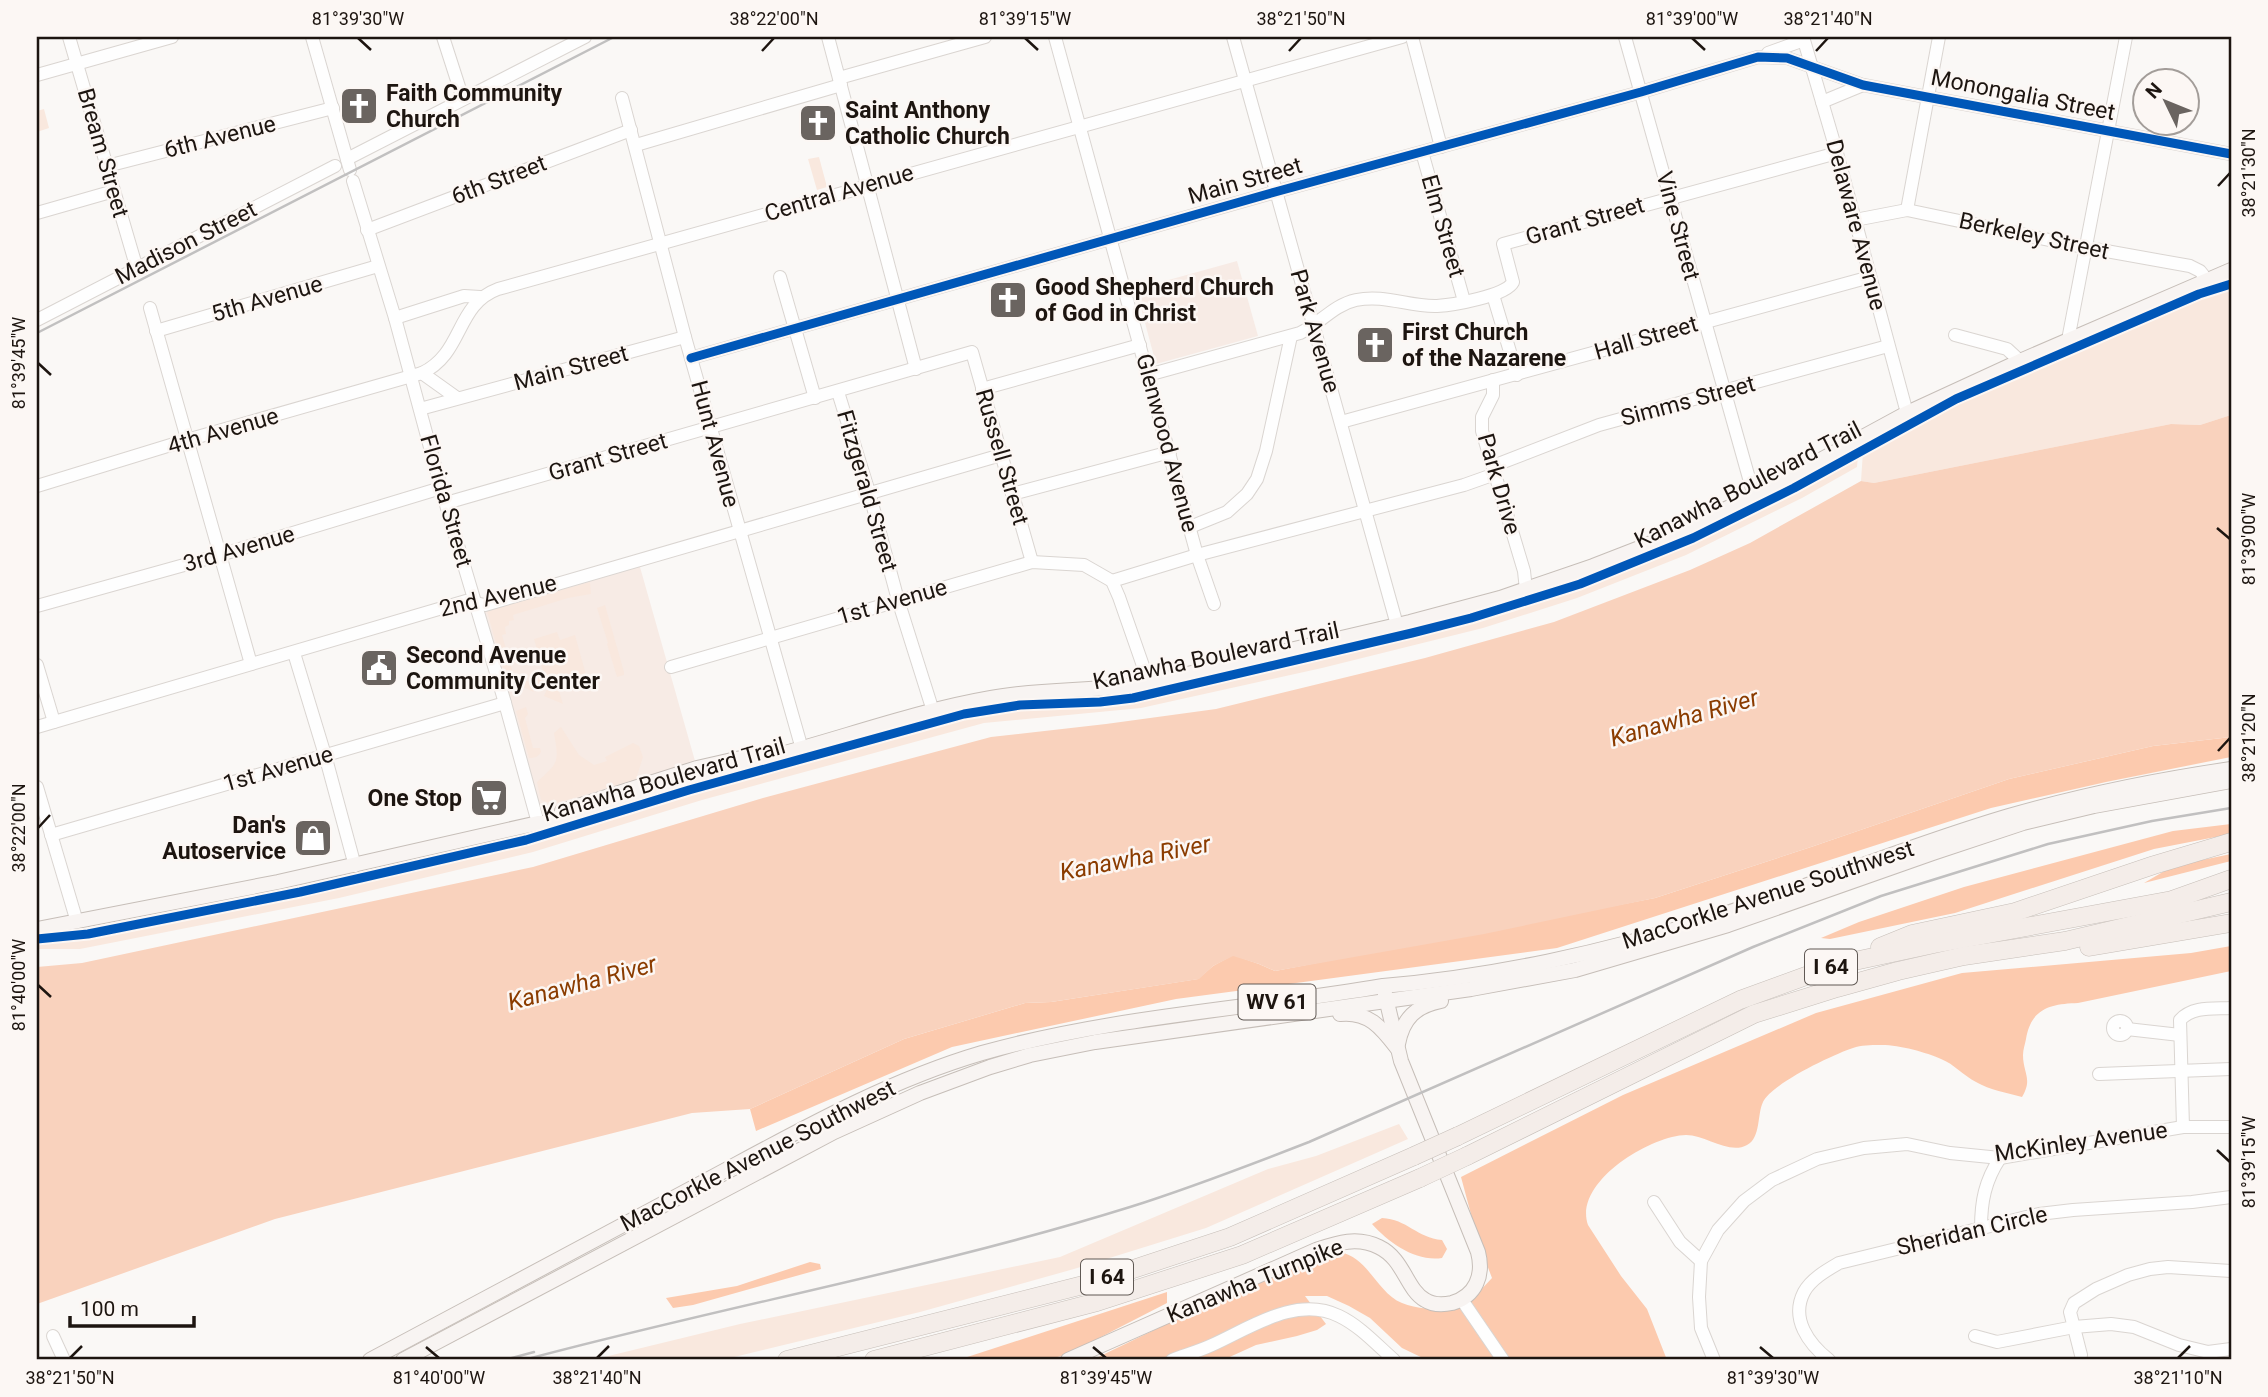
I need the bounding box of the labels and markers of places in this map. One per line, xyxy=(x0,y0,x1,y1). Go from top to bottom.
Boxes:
place label: Faith Community Church xyxy=(386,80,563,133)
church icon: Faith Community Church xyxy=(338,85,380,127)
place label: Saint Anthony Catholic Church xyxy=(845,97,1010,150)
church icon: Saint Anthony Catholic Church xyxy=(797,102,839,144)
place label: Good Shepherd Church of God in Christ xyxy=(1035,274,1274,327)
church icon: Good Shepherd Church of God in Christ xyxy=(987,279,1029,321)
place label: First Church of the Nazarene xyxy=(1402,319,1566,372)
church icon: First Church of the Nazarene xyxy=(1354,324,1396,366)
place label: Second Avenue Community Center xyxy=(406,642,600,695)
public building icon: Second Avenue Community Center xyxy=(358,647,400,689)
supermarket icon: One Stop xyxy=(468,777,510,819)
place label: One Stop xyxy=(368,785,462,812)
place label: Dan's Autoservice xyxy=(162,812,286,865)
shop icon: Dan's Autoservice xyxy=(292,817,334,859)

